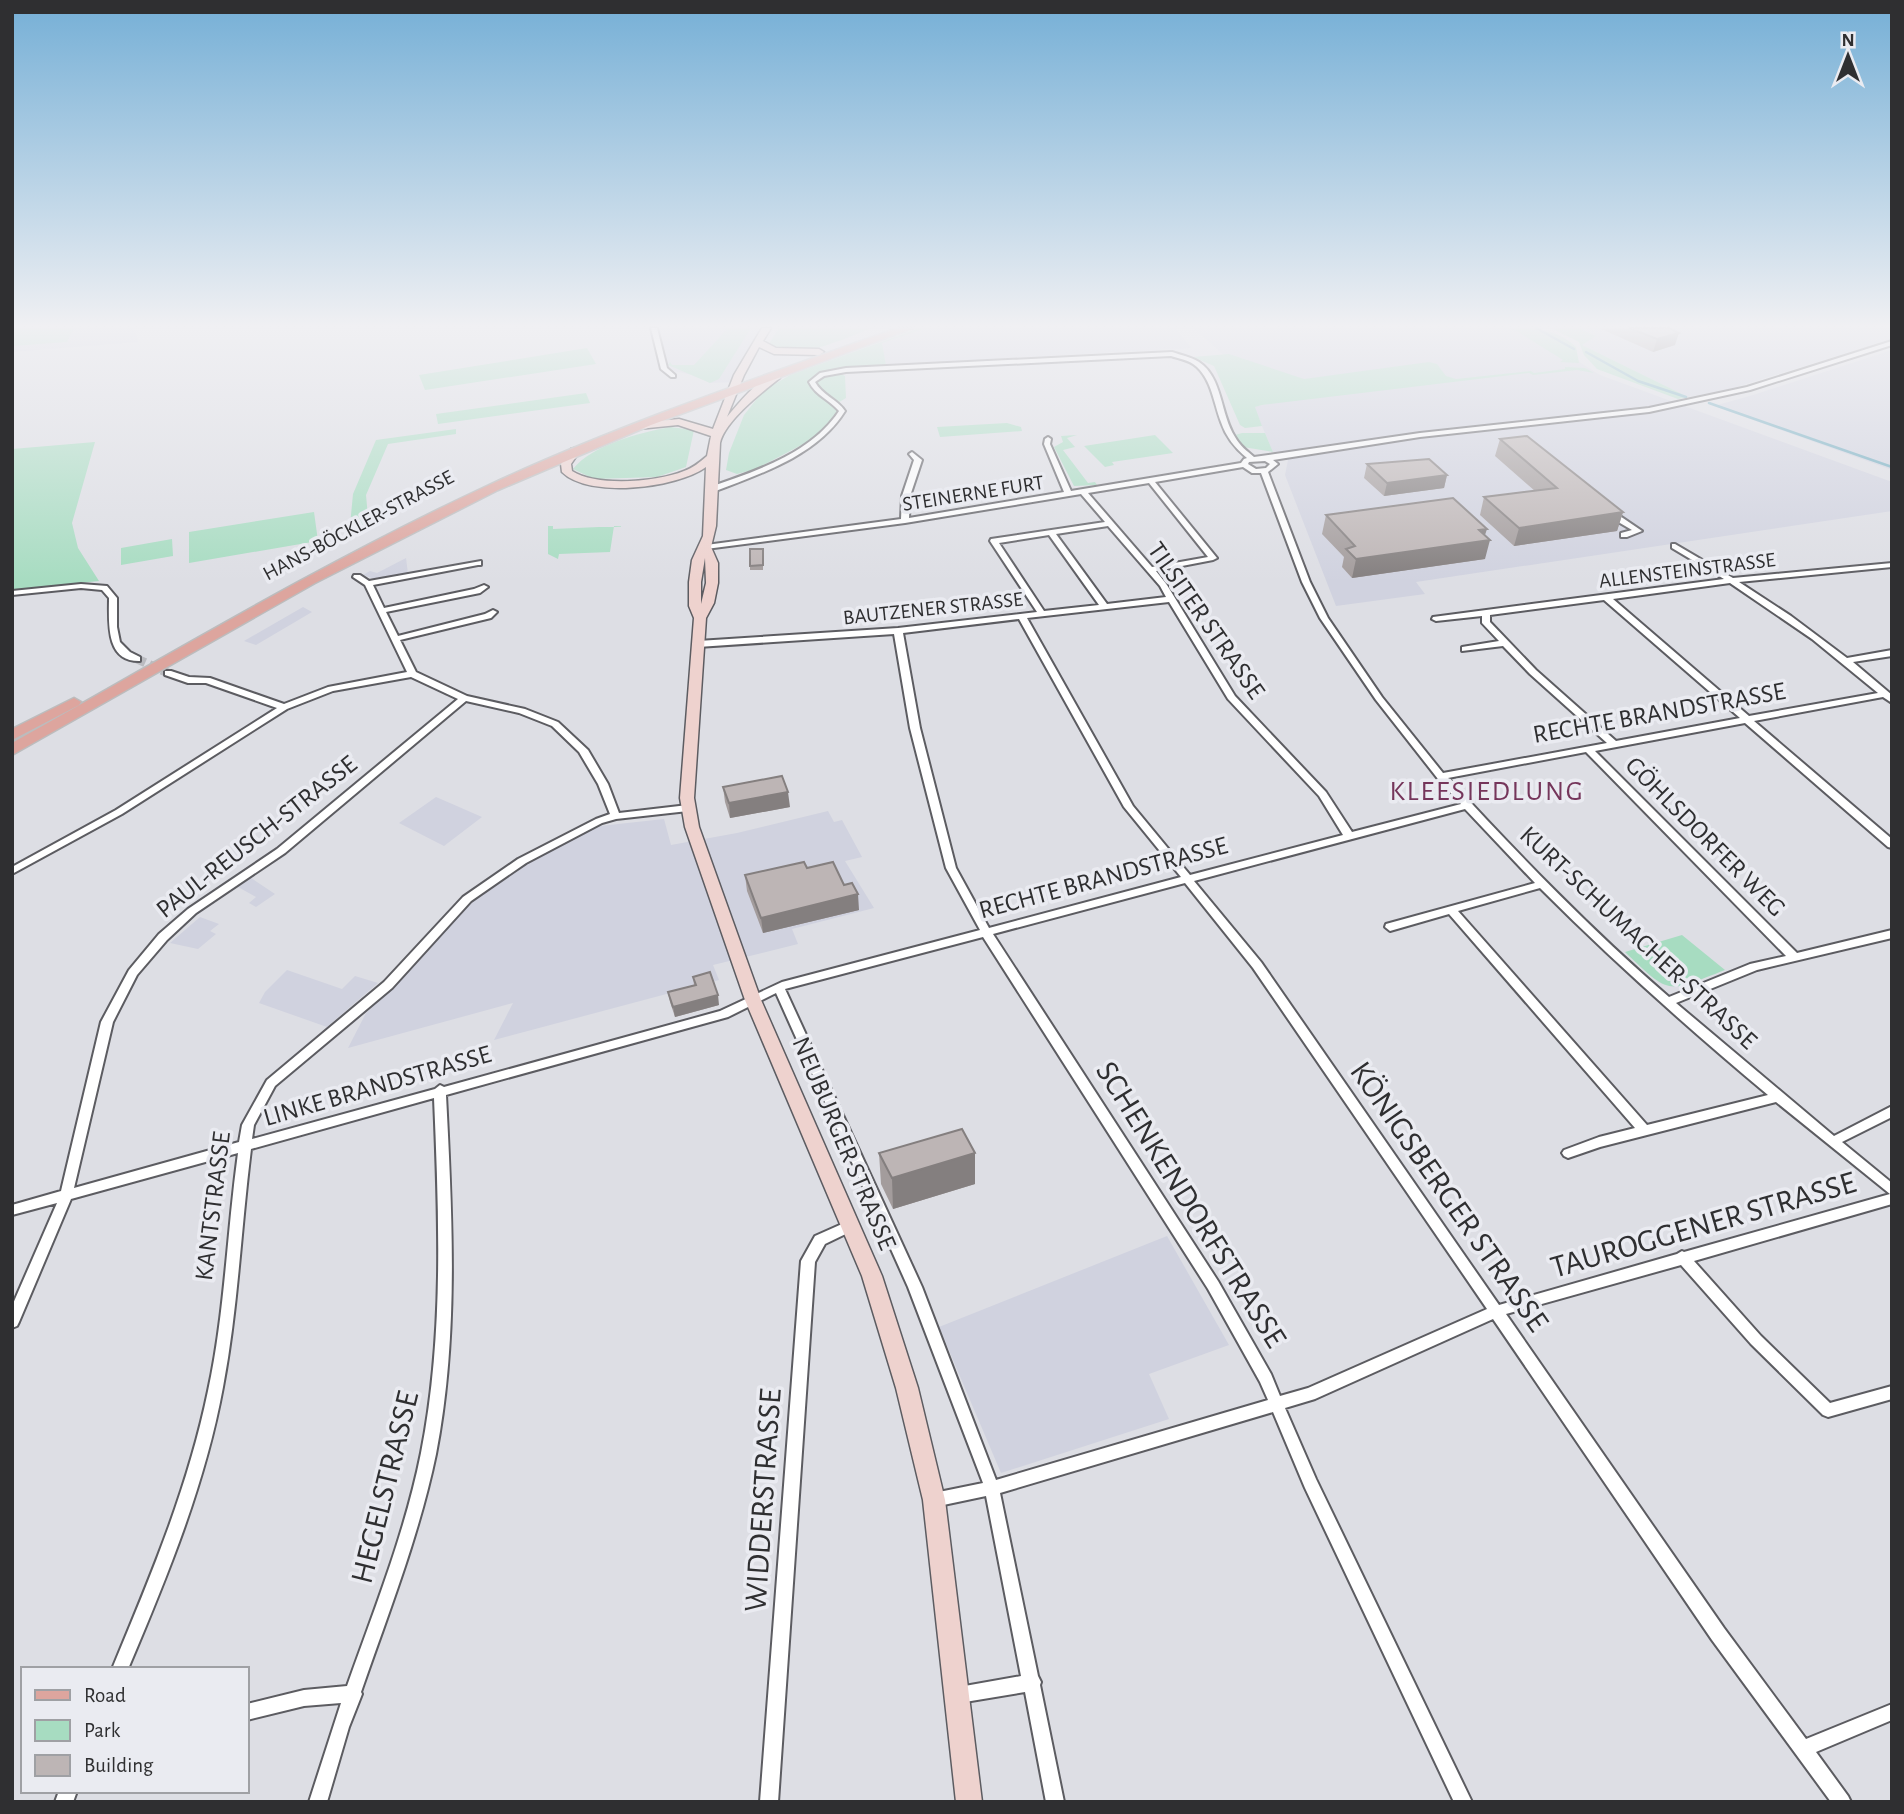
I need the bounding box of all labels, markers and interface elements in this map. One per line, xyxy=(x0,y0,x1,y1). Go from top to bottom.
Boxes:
north arrow xyxy=(1813,21,1883,91)
text: N xyxy=(1841,31,1855,50)
street label: HANS-BÖCKLER-STRASSE xyxy=(259,465,457,585)
street label: STEINERNE FURT xyxy=(901,472,1045,515)
street label: TILSITER STRASSE xyxy=(1143,538,1270,704)
street label: ALLENSTEINSTRASSE xyxy=(1598,549,1776,592)
street label: BAUTZENER STRASSE xyxy=(842,589,1024,628)
street label: RECHTE BRANDSTRASSE xyxy=(1531,678,1788,748)
street label: PAUL-REUSCH-STRASSE xyxy=(152,751,362,923)
street label: GÖHLSDORFER WEG xyxy=(1620,751,1791,922)
district label: KLEESIEDLUNG xyxy=(1390,778,1584,806)
street label: KURT-SCHUMACHER-STRASSE xyxy=(1515,821,1762,1054)
street label: RECHTE BRANDSTRASSE xyxy=(976,832,1230,924)
street label: NEUBURGER STRASSE xyxy=(787,1033,901,1254)
street label: LINKE BRANDSTRASSE xyxy=(260,1041,494,1131)
street label: KÖNIGSBERGER STRASSE xyxy=(1344,1055,1555,1337)
street label: SCHENKENDORFSTRASSE xyxy=(1090,1056,1292,1353)
street label: KANTSTRASSE xyxy=(191,1130,235,1282)
street label: TAUROGGENER STRASSE xyxy=(1547,1166,1860,1284)
street label: WIDDERSTRASSE xyxy=(739,1387,787,1613)
street label: HEGELSTRASSE xyxy=(346,1388,424,1587)
legend xyxy=(21,1667,248,1793)
text: Road xyxy=(84,1685,126,1706)
text: Park xyxy=(84,1720,121,1741)
text: Building xyxy=(84,1755,154,1776)

